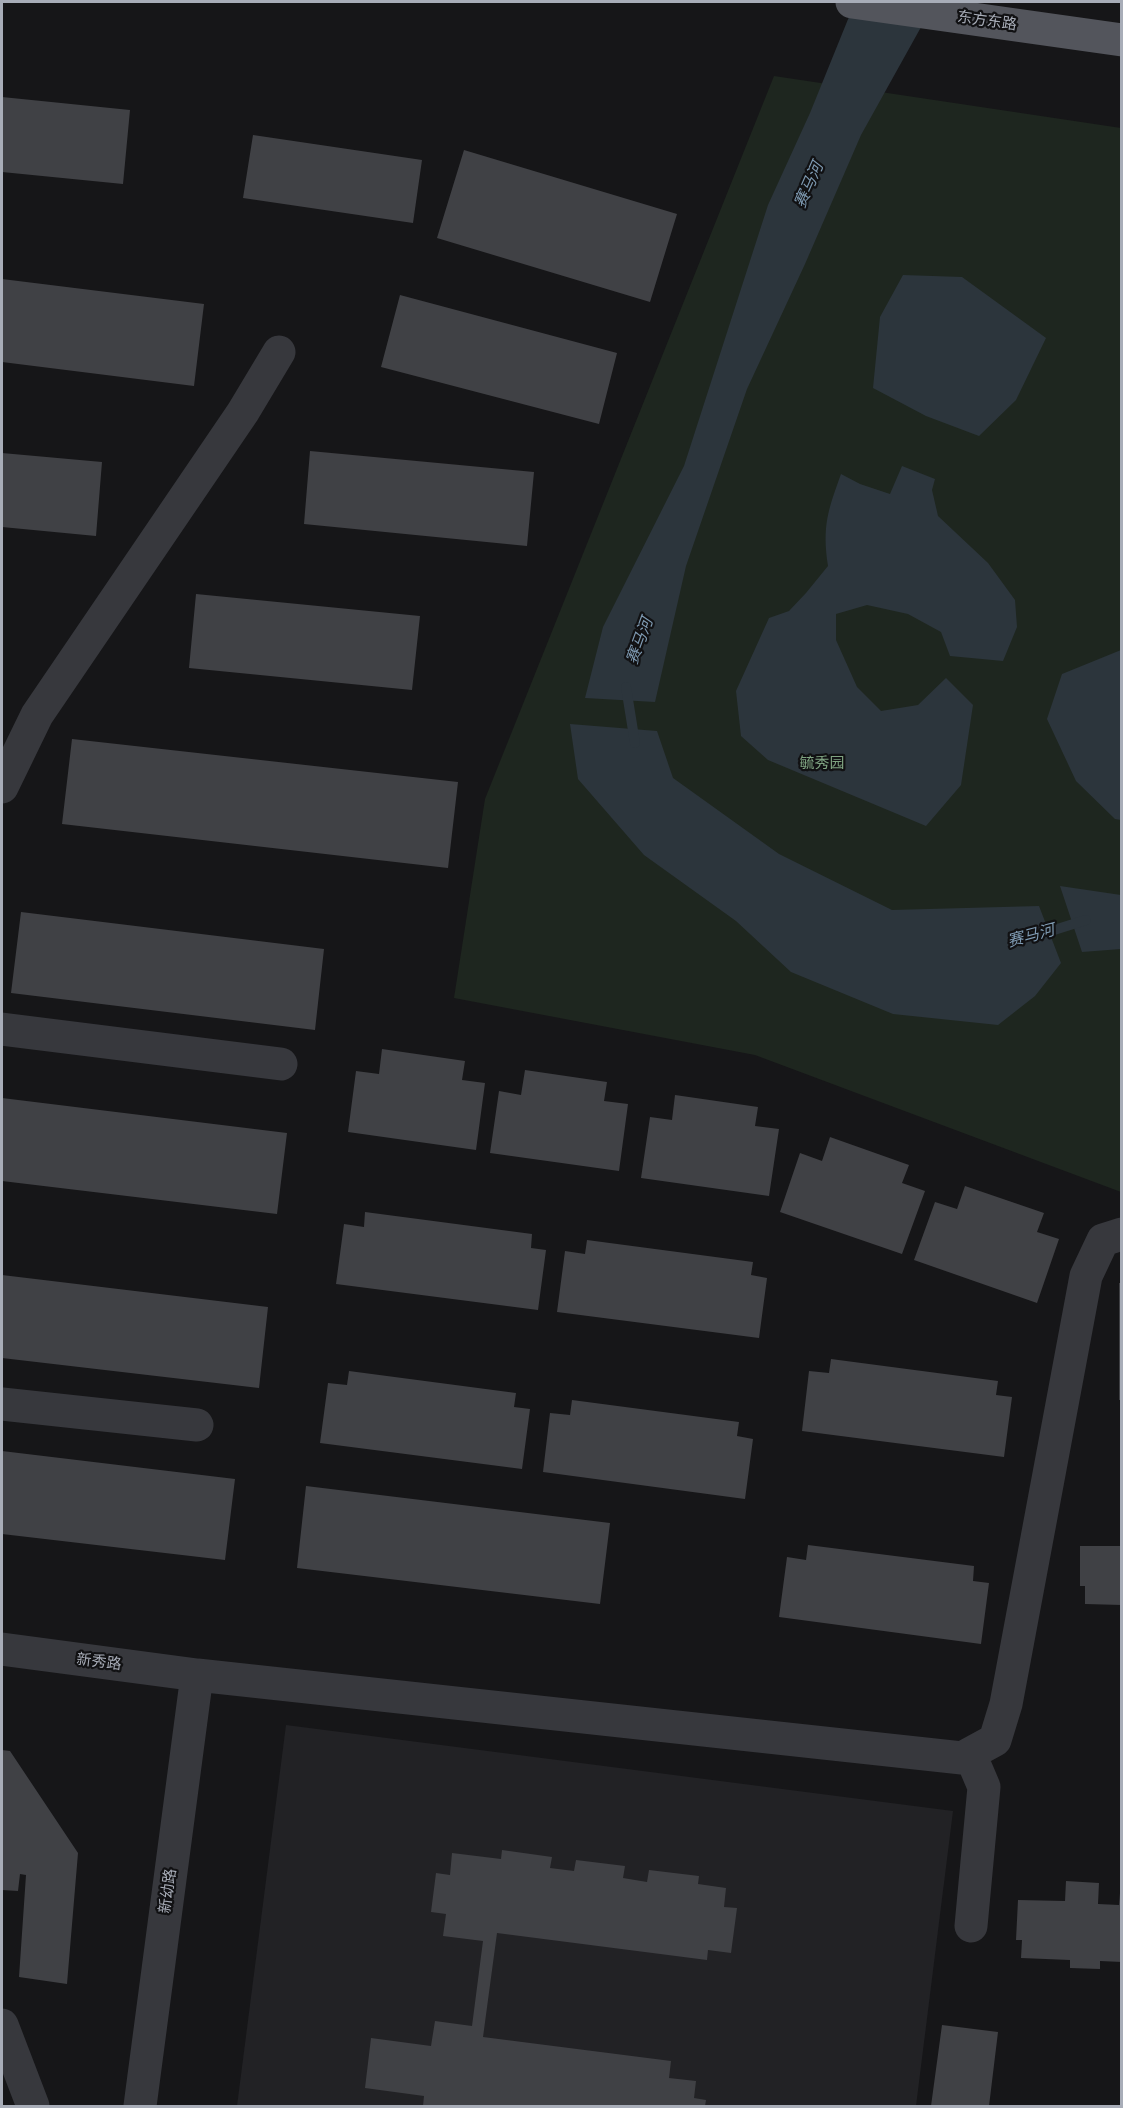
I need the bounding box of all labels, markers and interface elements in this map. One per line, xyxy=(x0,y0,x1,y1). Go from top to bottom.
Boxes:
street label: 东方东路 xyxy=(956,8,1018,34)
water label: 赛马河 xyxy=(790,159,828,211)
water label: 赛马河 xyxy=(623,615,657,667)
park label: 毓秀园 xyxy=(800,754,844,772)
water label: 赛马河 xyxy=(1005,921,1057,951)
street label: 新秀路 xyxy=(76,1650,122,1674)
street label: 新幼路 xyxy=(156,1867,180,1915)

